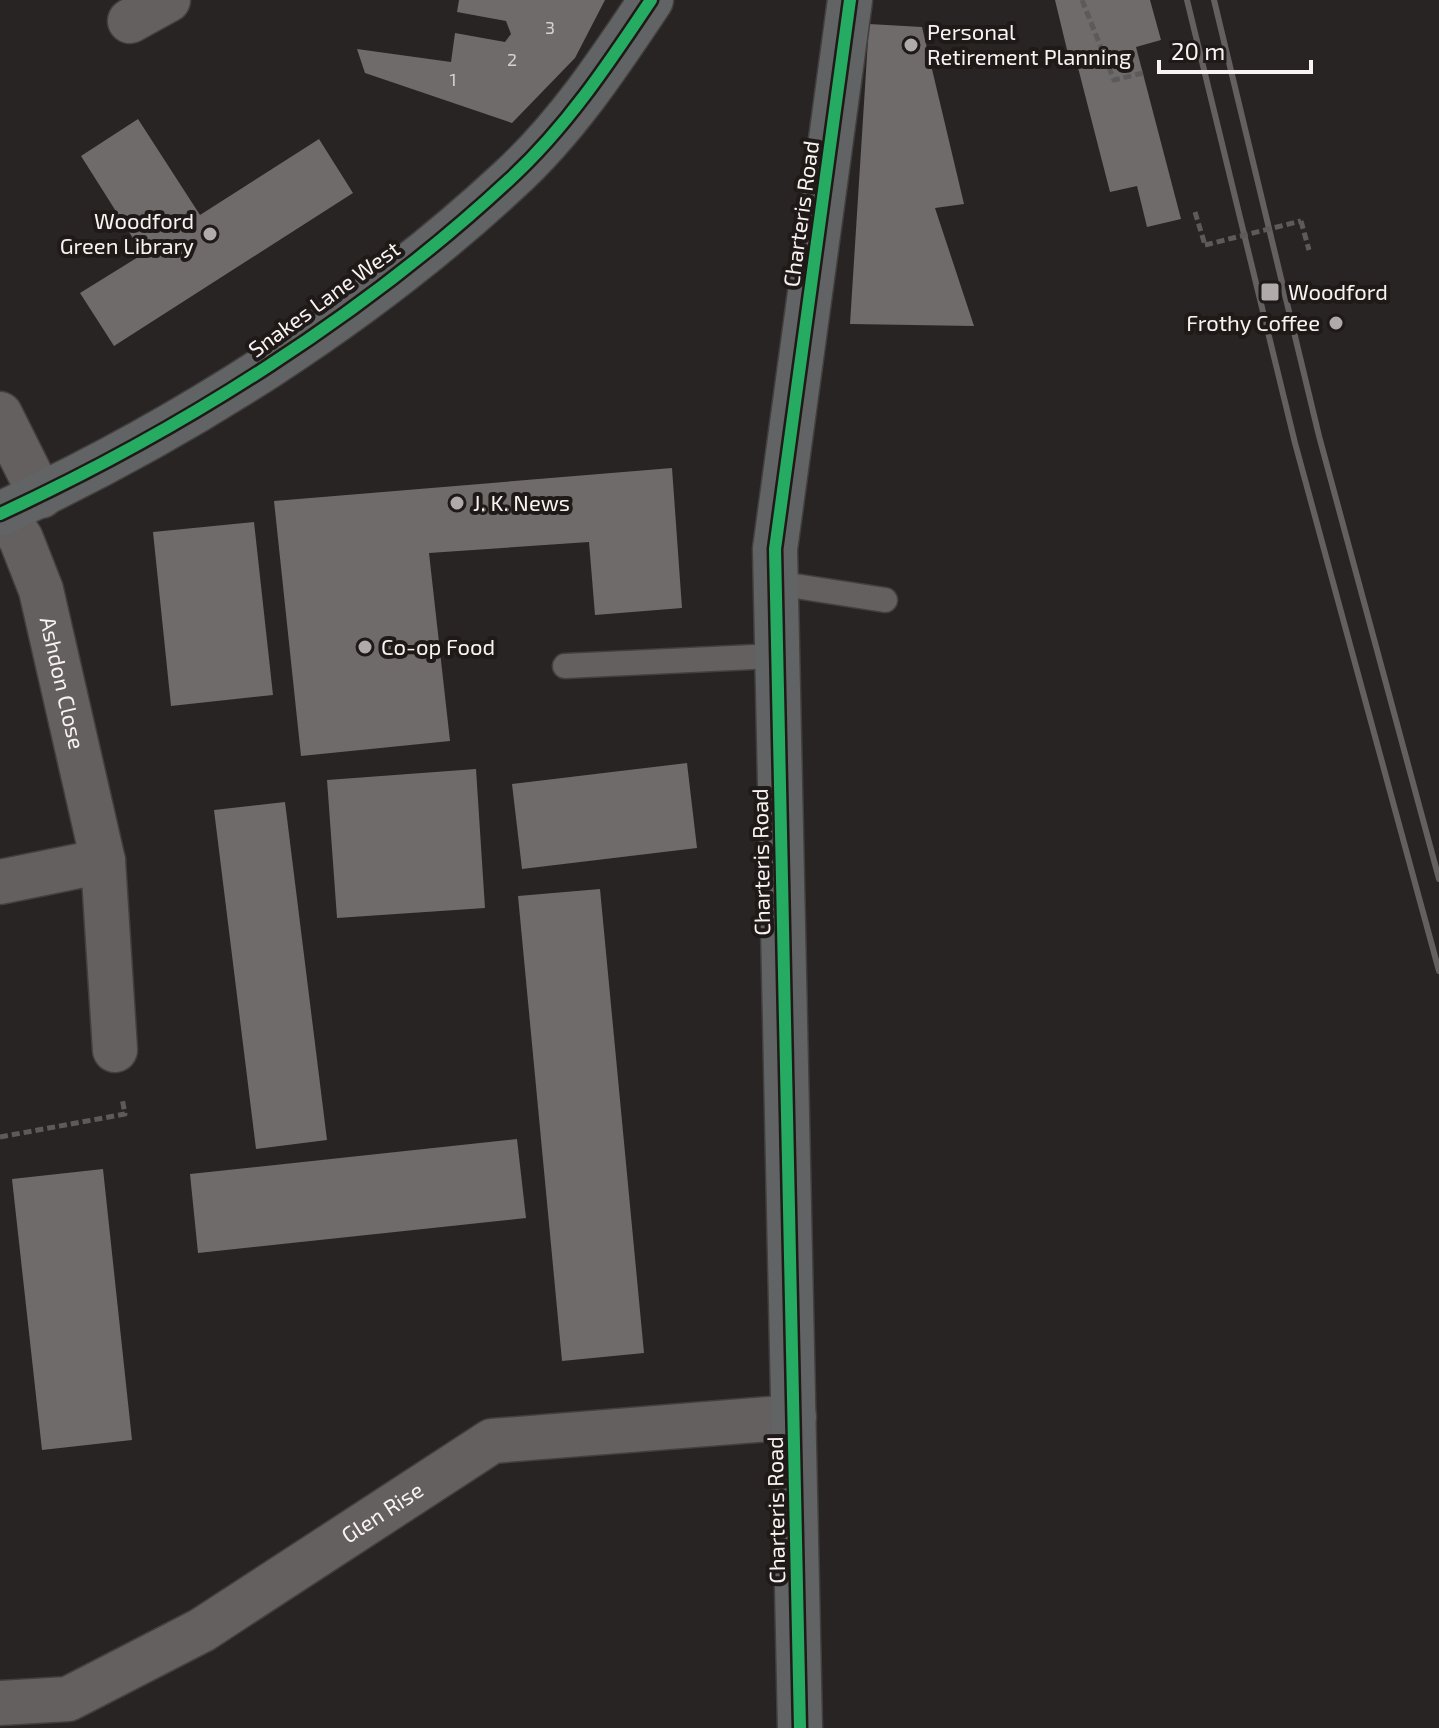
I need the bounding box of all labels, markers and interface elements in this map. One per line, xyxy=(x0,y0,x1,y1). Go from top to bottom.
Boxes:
house number: 3 xyxy=(545,16,555,38)
place label: Personal Retirement Planning xyxy=(927,18,1131,69)
scale bar xyxy=(1159,24,1311,74)
marker: Personal Retirement Planning xyxy=(902,36,920,54)
text: 20 m xyxy=(1171,36,1225,65)
house number: 2 xyxy=(507,48,517,70)
house number: 1 xyxy=(449,68,457,90)
street label: Charteris Road xyxy=(777,139,823,289)
place label: Woodford Green Library xyxy=(60,207,194,258)
marker: Woodford Green Library xyxy=(201,225,219,243)
street label: Snakes Lane West xyxy=(243,235,404,362)
place label: Woodford xyxy=(1288,278,1388,304)
marker: Woodford xyxy=(1259,281,1281,303)
place label: Frothy Coffee xyxy=(1186,309,1320,335)
marker: Frothy Coffee xyxy=(1327,314,1345,332)
place label: J. K. News xyxy=(473,489,570,515)
marker: J. K. News xyxy=(448,494,466,512)
street label: Ashdon Close xyxy=(35,614,91,751)
place label: Co-op Food xyxy=(381,633,495,659)
marker: Co-op Food xyxy=(356,638,374,656)
street label: Charteris Road xyxy=(746,788,774,936)
street label: Charteris Road xyxy=(761,1436,789,1584)
street label: Glen Rise xyxy=(336,1476,427,1548)

